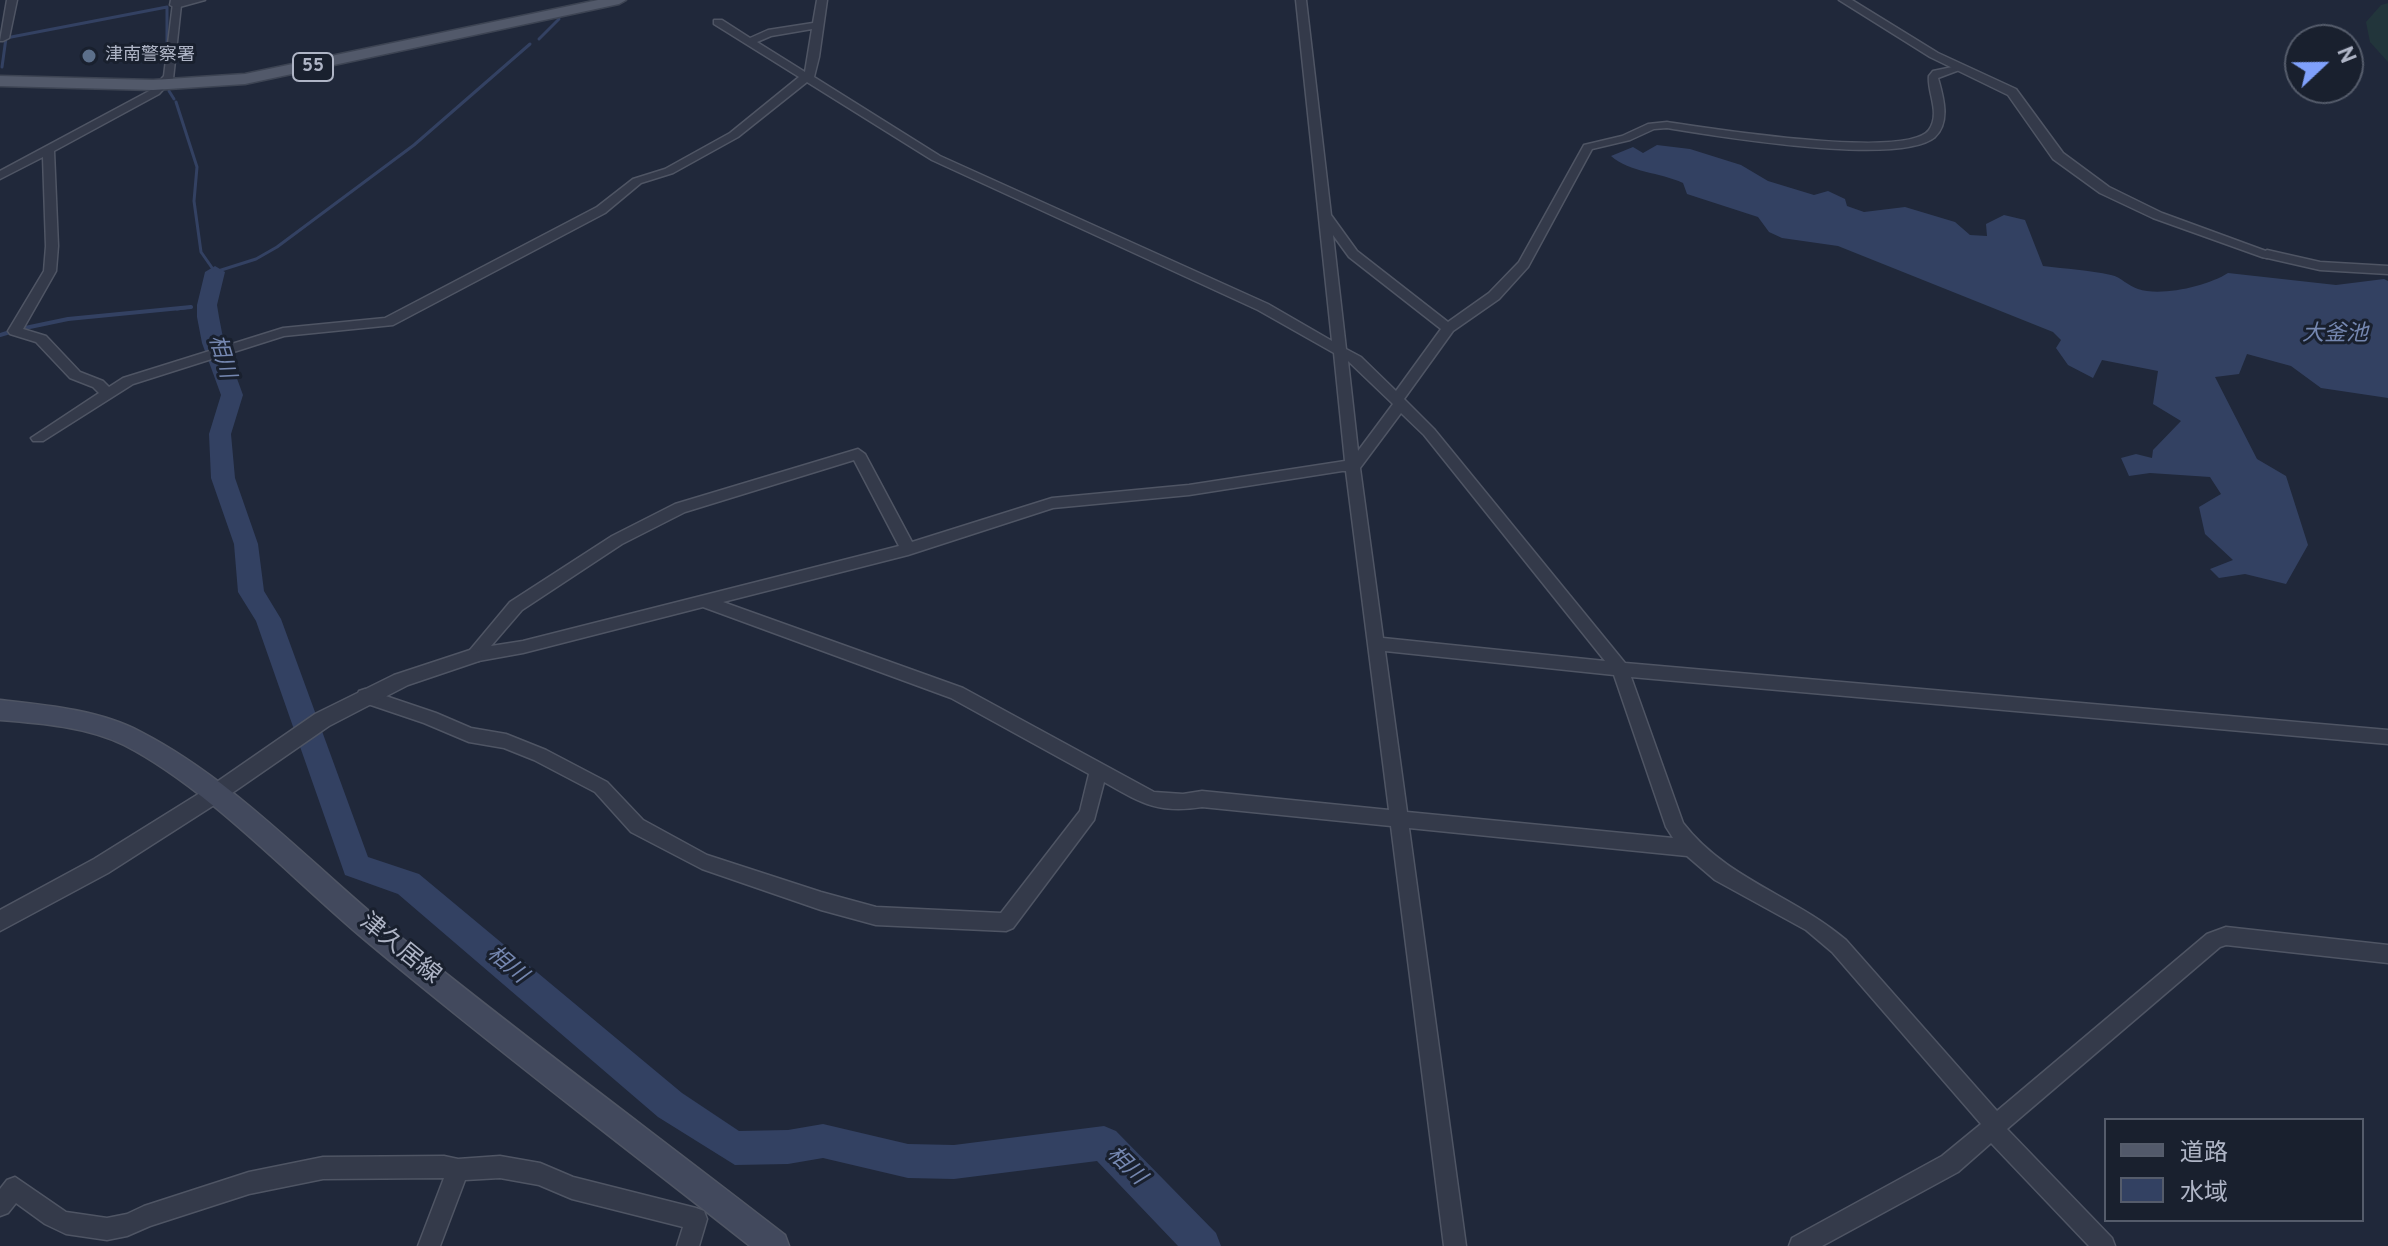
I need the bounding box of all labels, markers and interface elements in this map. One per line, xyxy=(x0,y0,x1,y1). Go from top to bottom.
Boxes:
north arrow xyxy=(2284,24,2364,104)
text: N xyxy=(2329,43,2360,68)
place label: 津南警察署 xyxy=(105,45,195,67)
marker: 津南警察署 xyxy=(80,47,98,65)
road number: 55 xyxy=(293,53,333,81)
water label: 大釜池 xyxy=(2302,323,2368,349)
water label: 相川 xyxy=(201,332,239,382)
street label: 津久居線 xyxy=(353,909,445,991)
water label: 相川 xyxy=(481,942,531,990)
legend xyxy=(2104,1118,2364,1222)
text: 道路 xyxy=(2180,1139,2228,1169)
water label: 相川 xyxy=(1100,1142,1150,1192)
text: 水域 xyxy=(2180,1179,2228,1209)

